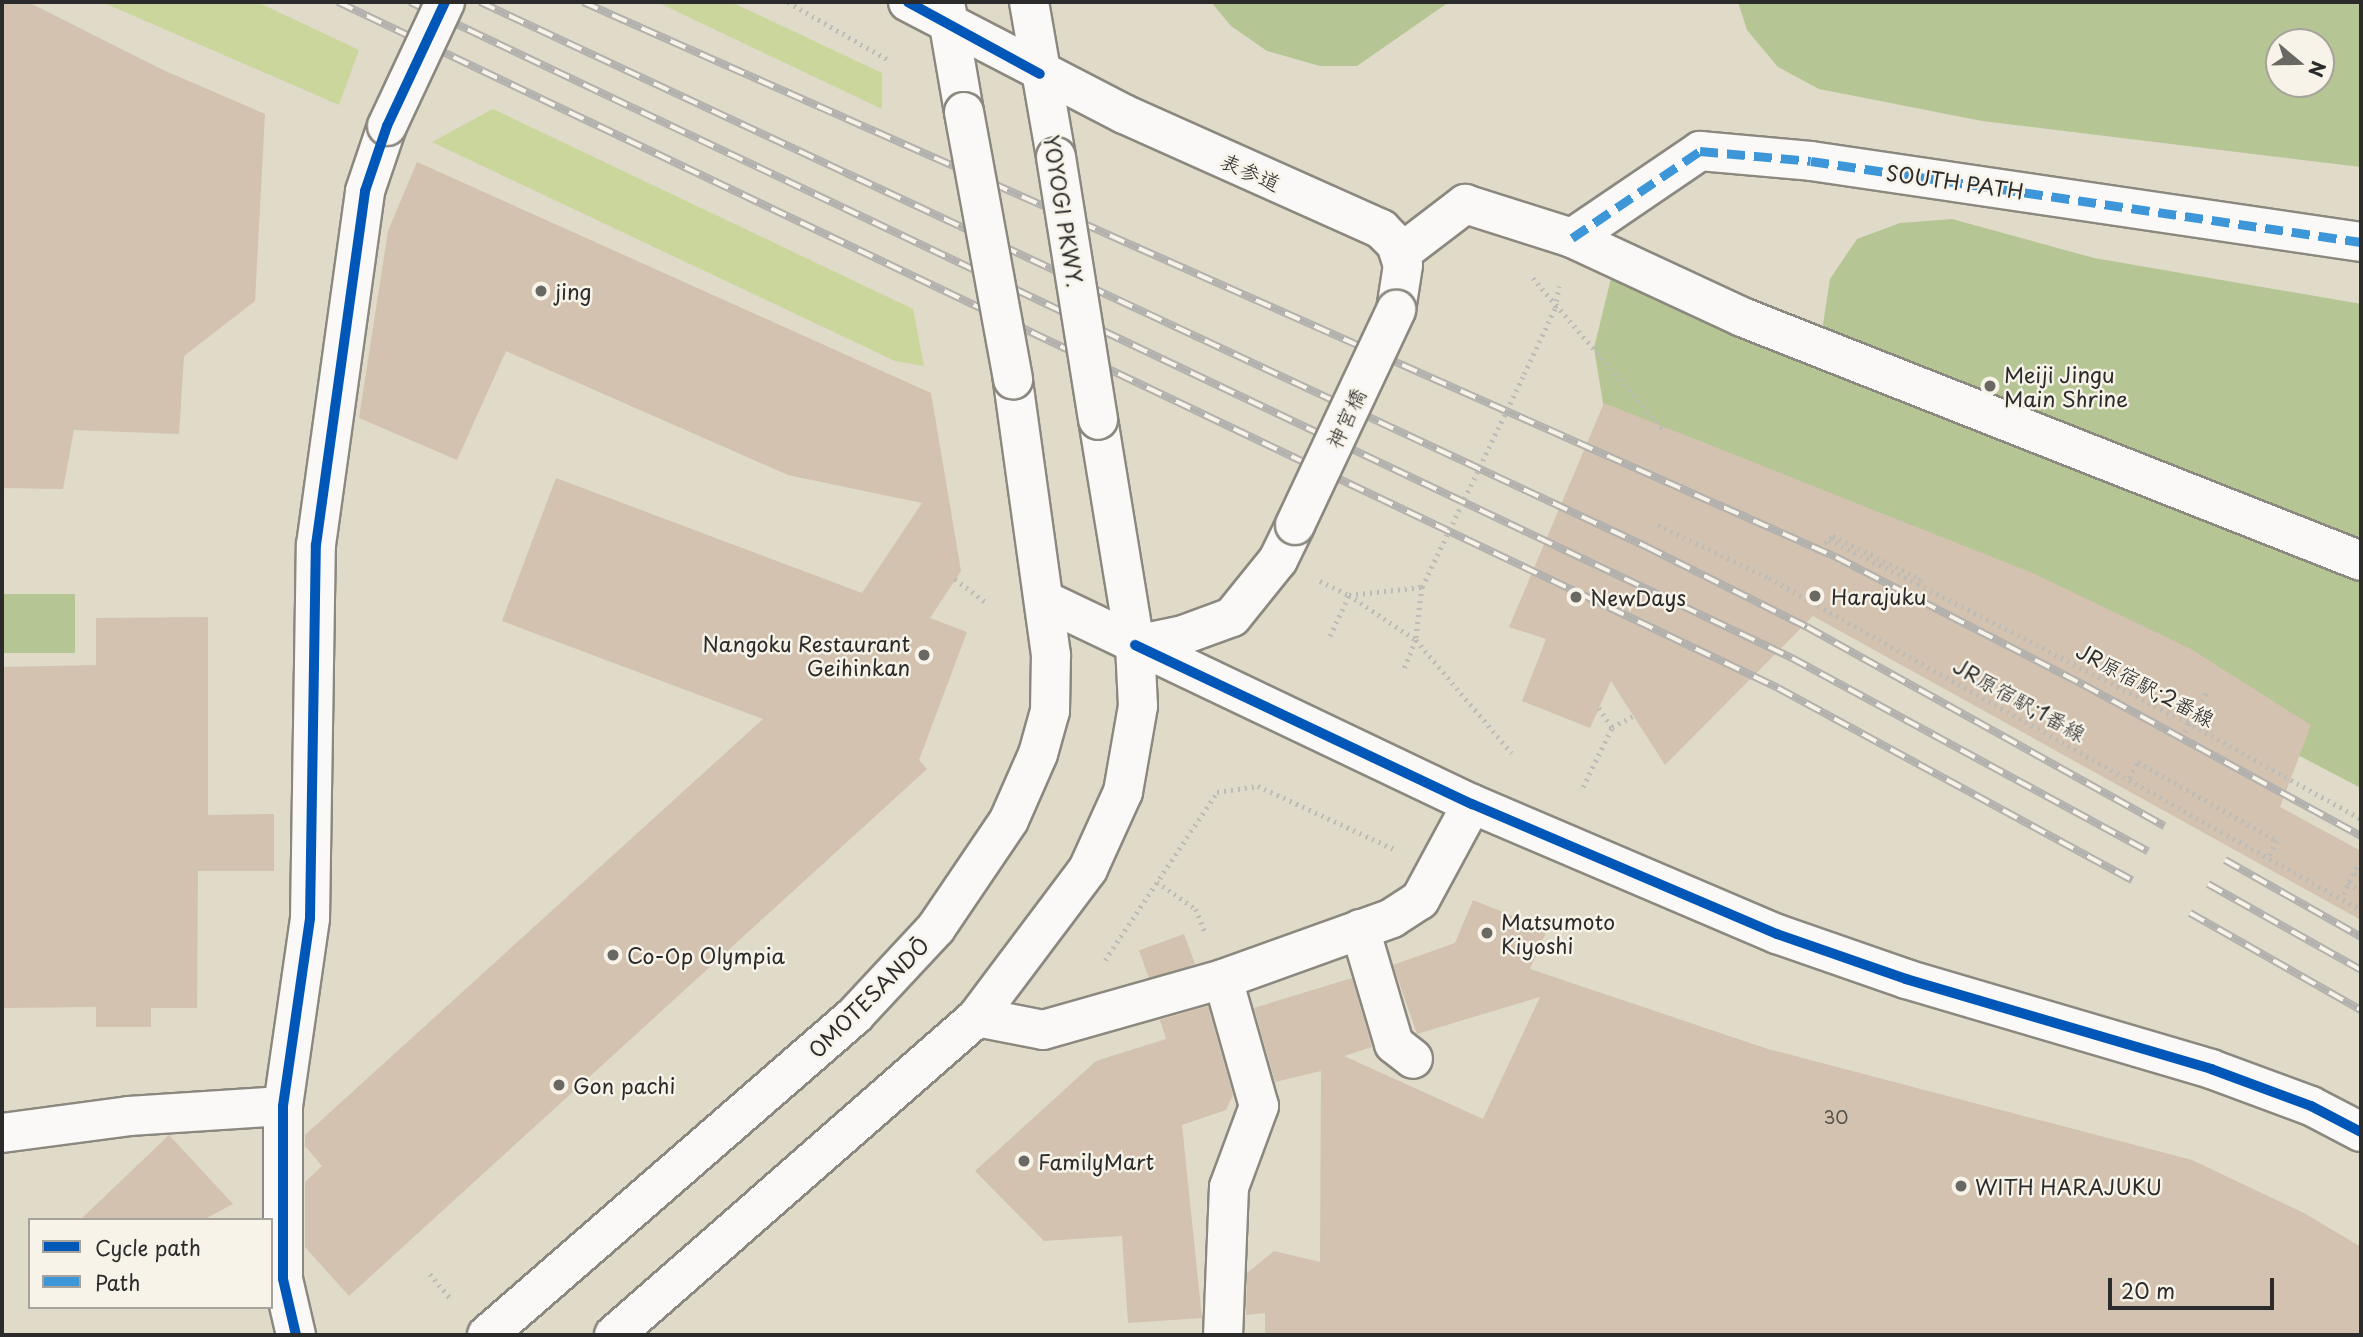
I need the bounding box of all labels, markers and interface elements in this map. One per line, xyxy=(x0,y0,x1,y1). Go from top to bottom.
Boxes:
north arrow xyxy=(2265,28,2335,98)
text: N xyxy=(2302,58,2334,81)
street label: YOYOGI PKWY. xyxy=(1040,133,1088,289)
street label: 表参道 xyxy=(1217,147,1285,195)
street label: SOUTH PATH xyxy=(1884,159,2026,203)
place label: jing xyxy=(555,278,591,304)
marker: jing xyxy=(533,283,549,299)
place label: Meiji Jingu Main Shrine xyxy=(2004,361,2127,411)
marker: Meiji Jingu Main Shrine xyxy=(1982,378,1998,394)
street label: 神宮橋 xyxy=(1320,384,1370,452)
place label: Harajuku xyxy=(1831,583,1926,609)
place label: NewDays xyxy=(1590,584,1686,610)
marker: Harajuku xyxy=(1805,586,1825,606)
marker: NewDays xyxy=(1568,589,1584,605)
place label: Nangoku Restaurant Geihinkan xyxy=(700,630,910,680)
street label: JR原宿駅;2番線 xyxy=(2073,637,2219,731)
marker: Nangoku Restaurant Geihinkan xyxy=(916,647,932,663)
street label: JR原宿駅;1番線 xyxy=(1949,652,2091,746)
place label: Matsumoto Kiyoshi xyxy=(1501,908,1615,958)
marker: Matsumoto Kiyoshi xyxy=(1479,925,1495,941)
street label: OMOTESANDŌ xyxy=(803,932,933,1062)
place label: Co-Op Olympia xyxy=(627,942,785,968)
marker: Co-Op Olympia xyxy=(605,947,621,963)
place label: Gon pachi xyxy=(573,1072,677,1098)
marker: Gon pachi xyxy=(551,1077,567,1093)
house number: 30 xyxy=(1823,1106,1849,1128)
place label: FamilyMart xyxy=(1038,1148,1154,1174)
marker: FamilyMart xyxy=(1016,1153,1032,1169)
place label: WITH HARAJUKU xyxy=(1975,1173,2162,1199)
marker: WITH HARAJUKU xyxy=(1953,1178,1969,1194)
legend xyxy=(28,1218,273,1309)
text: Cycle path xyxy=(95,1231,201,1263)
scale bar xyxy=(2111,1264,2277,1308)
text: Path xyxy=(95,1266,140,1298)
text: 20 m xyxy=(2121,1274,2175,1306)

